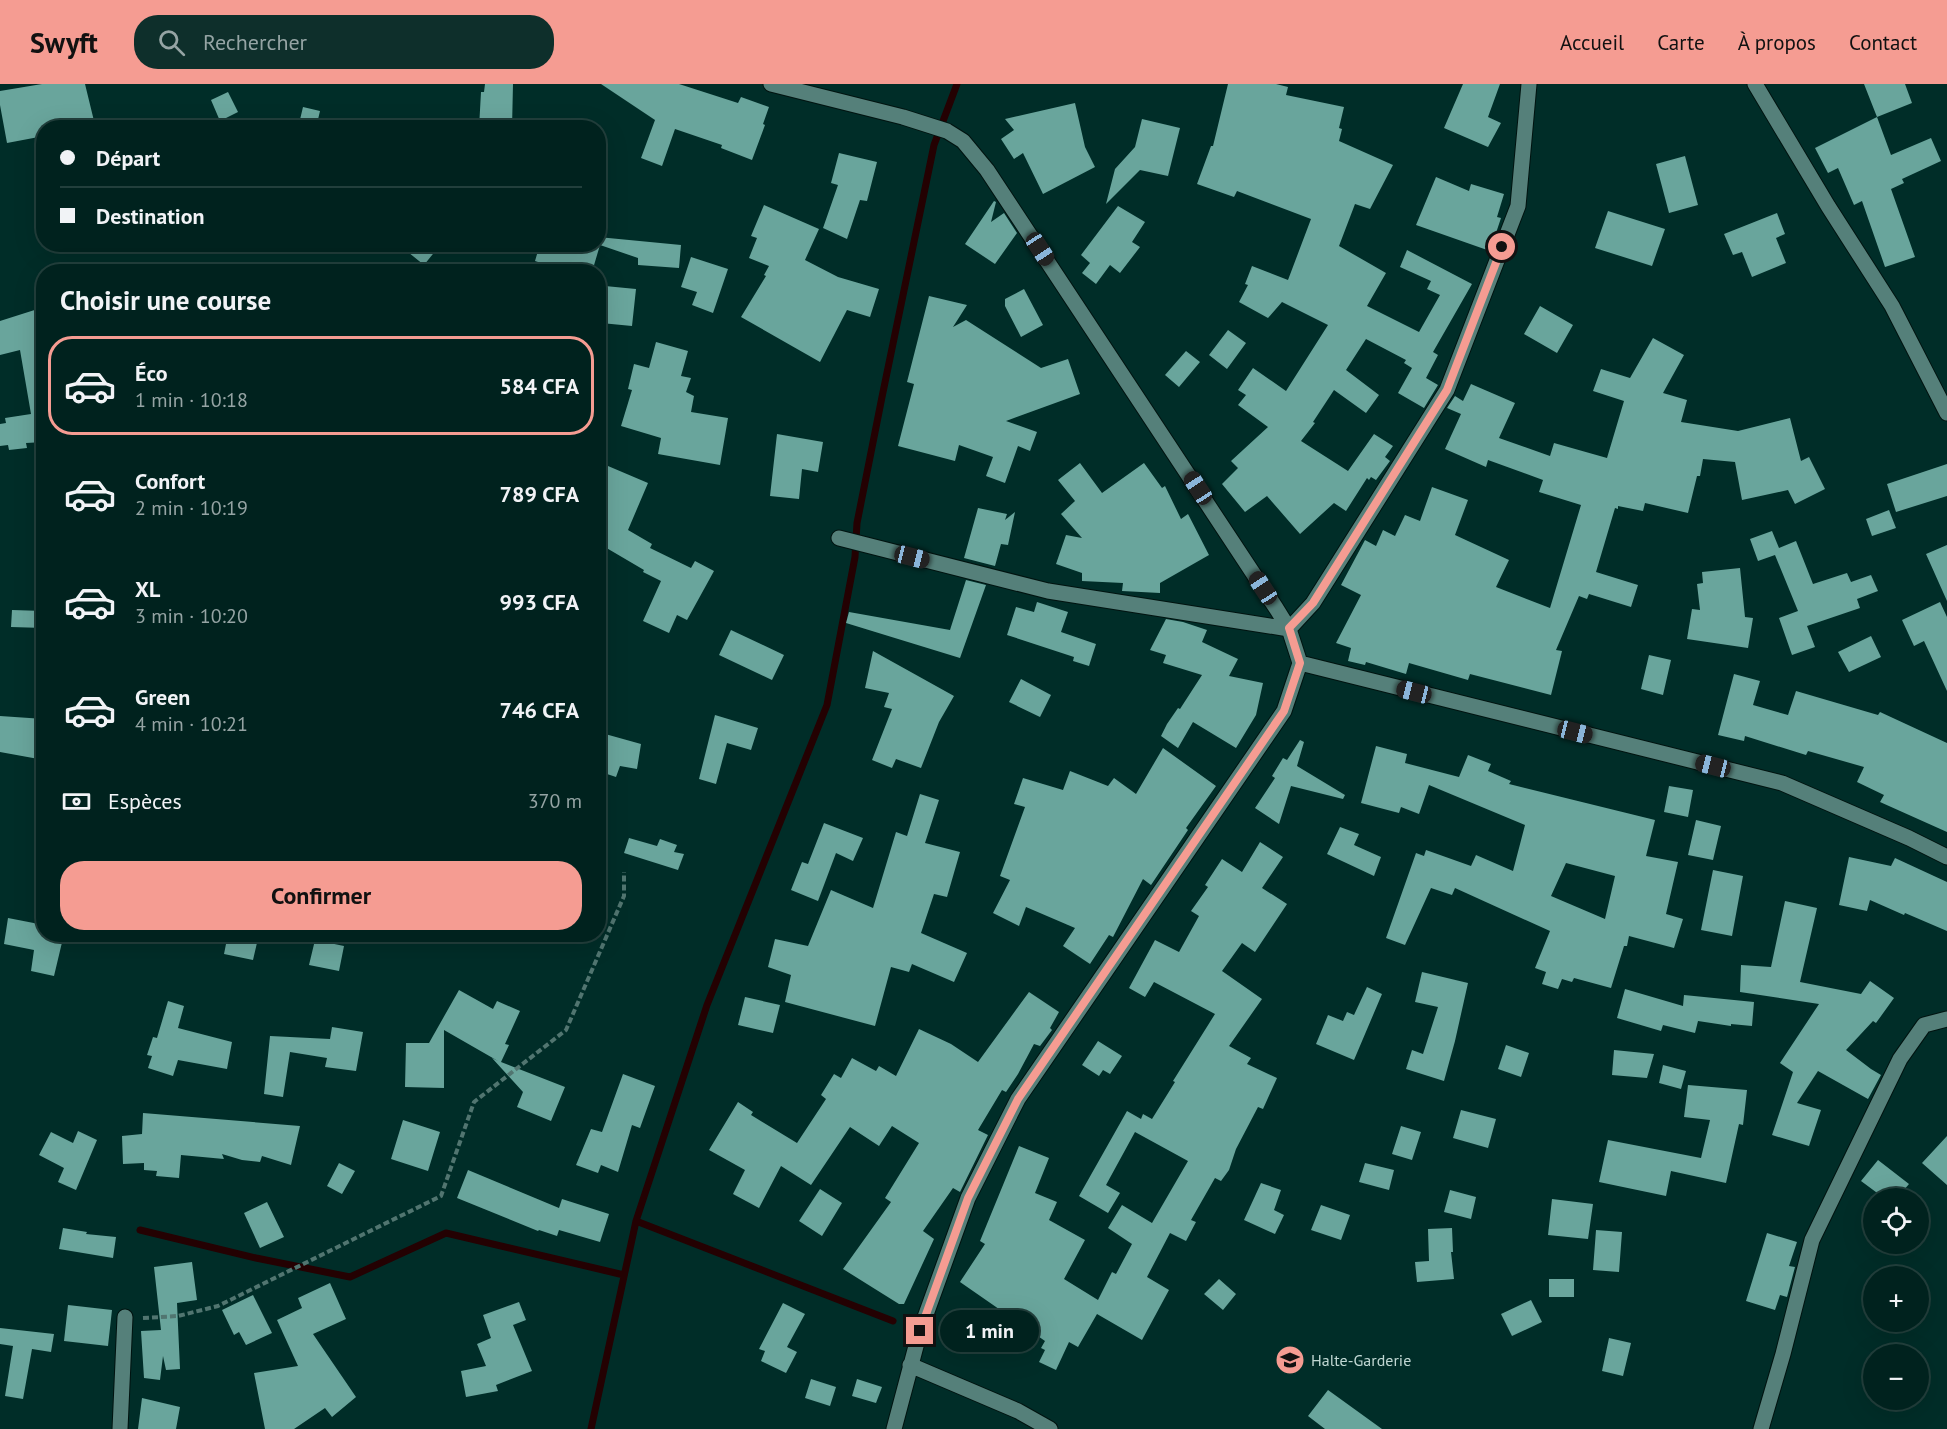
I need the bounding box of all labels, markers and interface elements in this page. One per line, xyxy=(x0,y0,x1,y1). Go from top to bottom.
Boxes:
search box xyxy=(134,15,554,69)
text: Swyft xyxy=(30,24,98,61)
icon: search xyxy=(155,26,188,59)
text: Rechercher xyxy=(203,28,307,56)
text: Accueil xyxy=(1560,29,1624,56)
text: Carte xyxy=(1657,29,1705,56)
text: À propos xyxy=(1738,29,1816,56)
text: Contact xyxy=(1849,29,1917,56)
text: Départ xyxy=(96,144,160,172)
text: Destination xyxy=(96,202,205,230)
car xyxy=(1023,229,1057,269)
route start xyxy=(1488,233,1515,260)
text: Choisir une course xyxy=(60,283,271,317)
icon: car xyxy=(63,359,117,413)
text: Éco xyxy=(135,359,167,387)
text: 584 CFA xyxy=(500,372,579,400)
text: 1 min · 10:18 xyxy=(135,387,248,413)
icon: car xyxy=(63,467,117,521)
text: Confort xyxy=(135,467,205,495)
car xyxy=(1181,468,1215,508)
text: 789 CFA xyxy=(500,480,579,508)
text: 2 min · 10:19 xyxy=(135,495,248,521)
car xyxy=(892,544,932,570)
car xyxy=(1246,568,1280,608)
icon: car xyxy=(63,575,117,629)
text: XL xyxy=(135,575,160,603)
text: 993 CFA xyxy=(500,588,579,616)
text: 3 min · 10:20 xyxy=(135,603,248,629)
car xyxy=(1394,679,1434,705)
icon: car xyxy=(63,683,117,737)
text: Green xyxy=(135,683,190,711)
text: 746 CFA xyxy=(500,696,579,724)
text: 4 min · 10:21 xyxy=(135,711,248,737)
car xyxy=(1555,719,1595,745)
car xyxy=(1693,753,1733,779)
icon: cash xyxy=(60,785,93,818)
text: Espèces xyxy=(108,787,182,815)
text: 370 m xyxy=(528,788,582,814)
button: Confirmer xyxy=(60,861,582,930)
map controls xyxy=(1863,1188,1929,1410)
button: locate xyxy=(1863,1188,1929,1254)
button: + xyxy=(1863,1266,1929,1332)
callout: 1 min xyxy=(941,1310,1040,1352)
route end xyxy=(906,1317,933,1344)
text: 1 min xyxy=(965,1318,1014,1344)
school or university icon: Halte-Garderie xyxy=(1274,1344,1306,1376)
button: − xyxy=(1863,1344,1929,1410)
place label: Halte-Garderie xyxy=(1311,1350,1411,1370)

